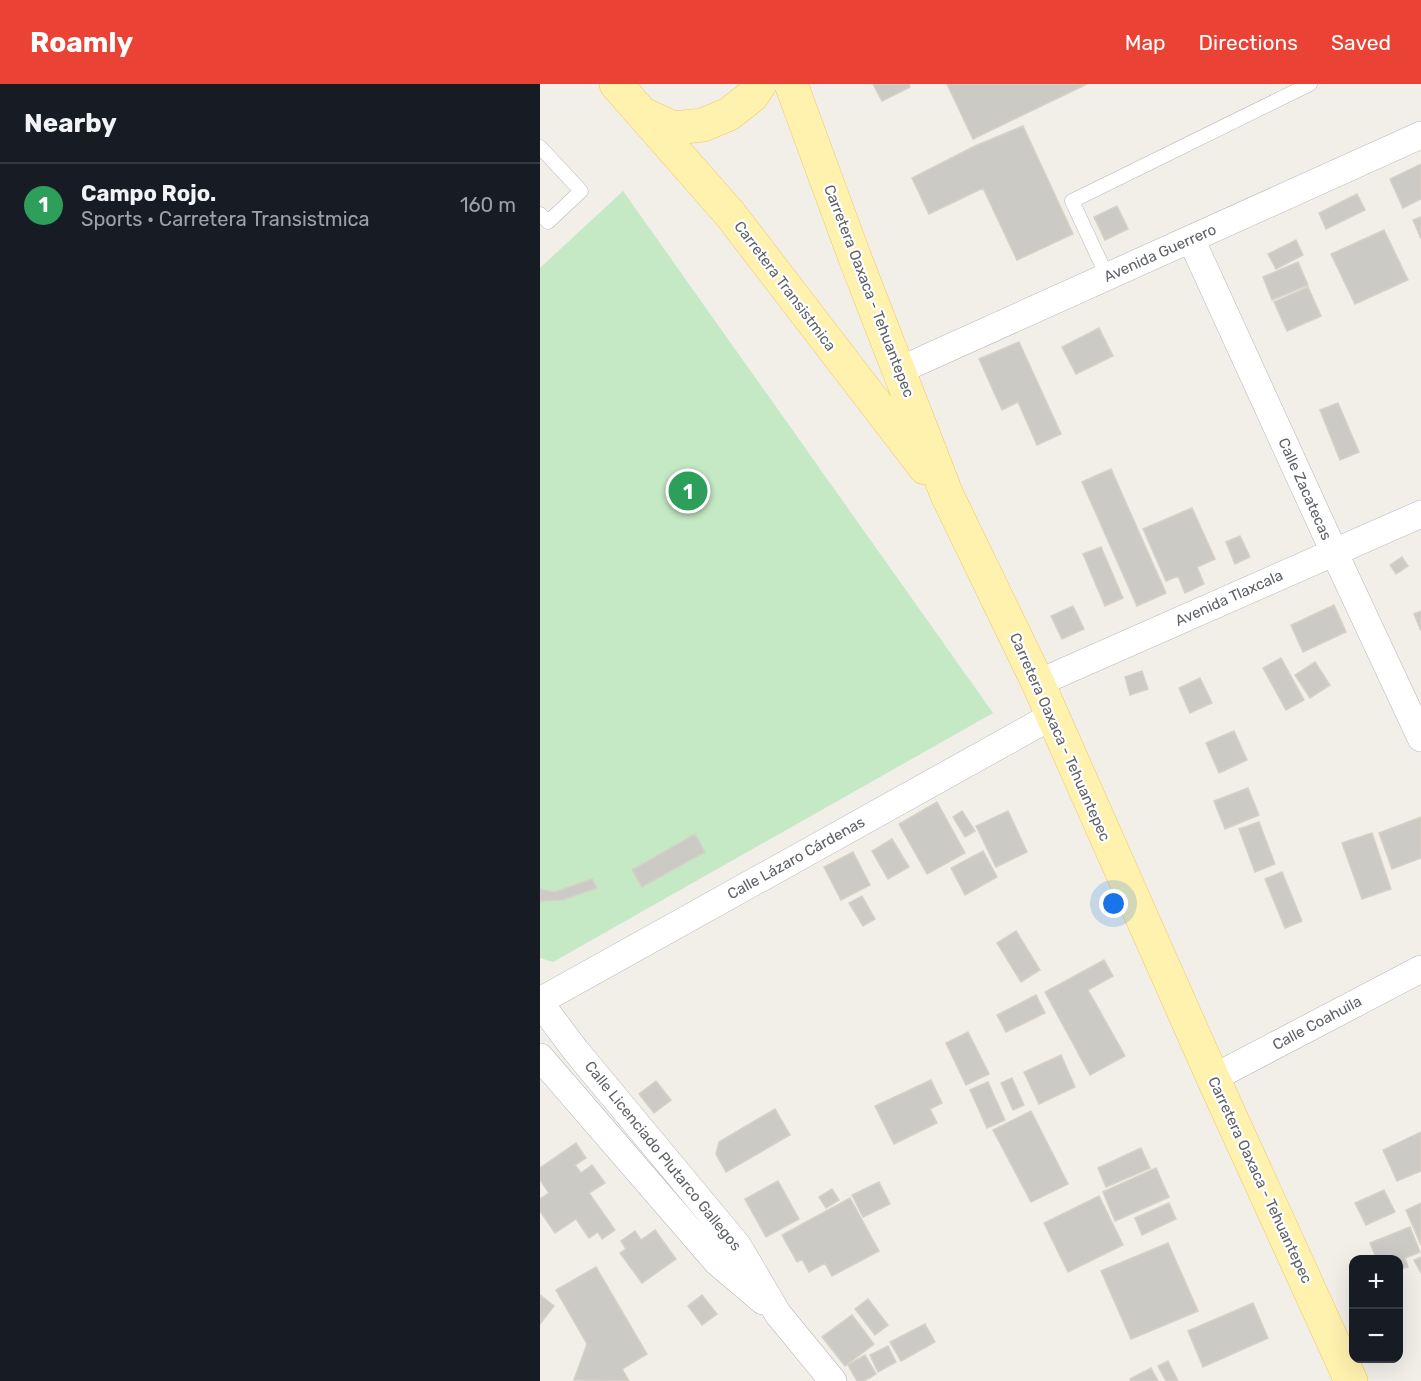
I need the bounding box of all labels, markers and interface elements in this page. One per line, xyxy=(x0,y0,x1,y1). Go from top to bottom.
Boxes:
text: Roamly xyxy=(30,26,133,59)
text: Map xyxy=(1125,30,1166,55)
text: Directions xyxy=(1199,30,1298,55)
text: Saved xyxy=(1331,30,1391,55)
text: Nearby xyxy=(24,108,117,139)
text: Campo Rojo. xyxy=(81,180,216,207)
street label: Carretera Oaxaca - Tehuantepec xyxy=(820,182,918,400)
text: 1 xyxy=(39,193,48,217)
text: 160 m xyxy=(460,193,516,217)
text: Sports · Carretera Transistmica xyxy=(81,207,370,231)
street label: Carretera Transistmica xyxy=(730,217,840,355)
street label: Avenida Guerrero xyxy=(1101,220,1219,286)
street label: Calle Zacatecas xyxy=(1274,435,1336,543)
pin: 1 xyxy=(668,468,708,514)
street label: Avenida Tlaxcala xyxy=(1172,566,1286,630)
street label: Carretera Oaxaca - Tehuantepec xyxy=(1006,630,1114,844)
street label: Calle Lázaro Cárdenas xyxy=(724,813,868,903)
your location xyxy=(1099,889,1128,918)
street label: Calle Coahuila xyxy=(1269,992,1365,1054)
street label: Calle Licenciado Plutarco Gallegos xyxy=(581,1058,745,1255)
street label: Carretera Oaxaca - Tehuantepec xyxy=(1204,1074,1316,1286)
map controls xyxy=(1349,1255,1403,1363)
button: + xyxy=(1349,1255,1403,1309)
button: − xyxy=(1349,1309,1403,1363)

